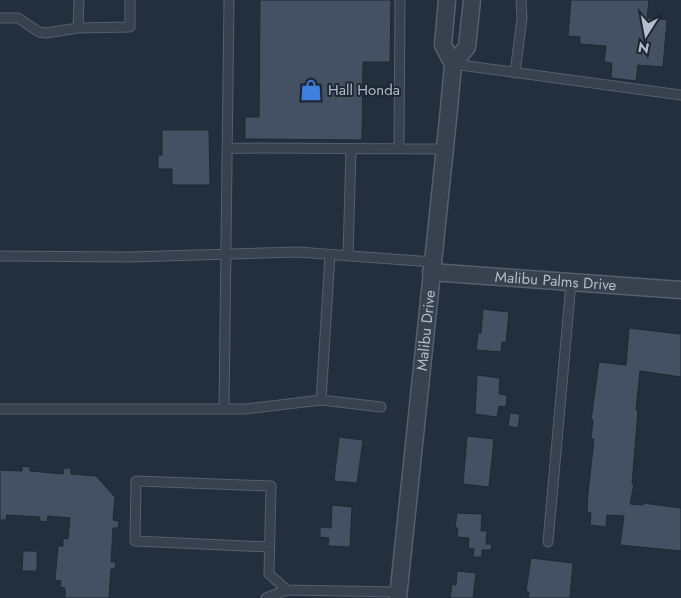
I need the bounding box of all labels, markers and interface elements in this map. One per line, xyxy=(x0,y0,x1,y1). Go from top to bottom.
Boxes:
north arrow xyxy=(621,10,671,60)
text: N xyxy=(636,37,651,59)
shop icon: Hall Honda xyxy=(298,77,324,103)
place label: Hall Honda xyxy=(328,79,400,101)
street label: Malibu Palms Drive xyxy=(494,266,617,296)
street label: Malibu Drive xyxy=(411,289,441,372)

